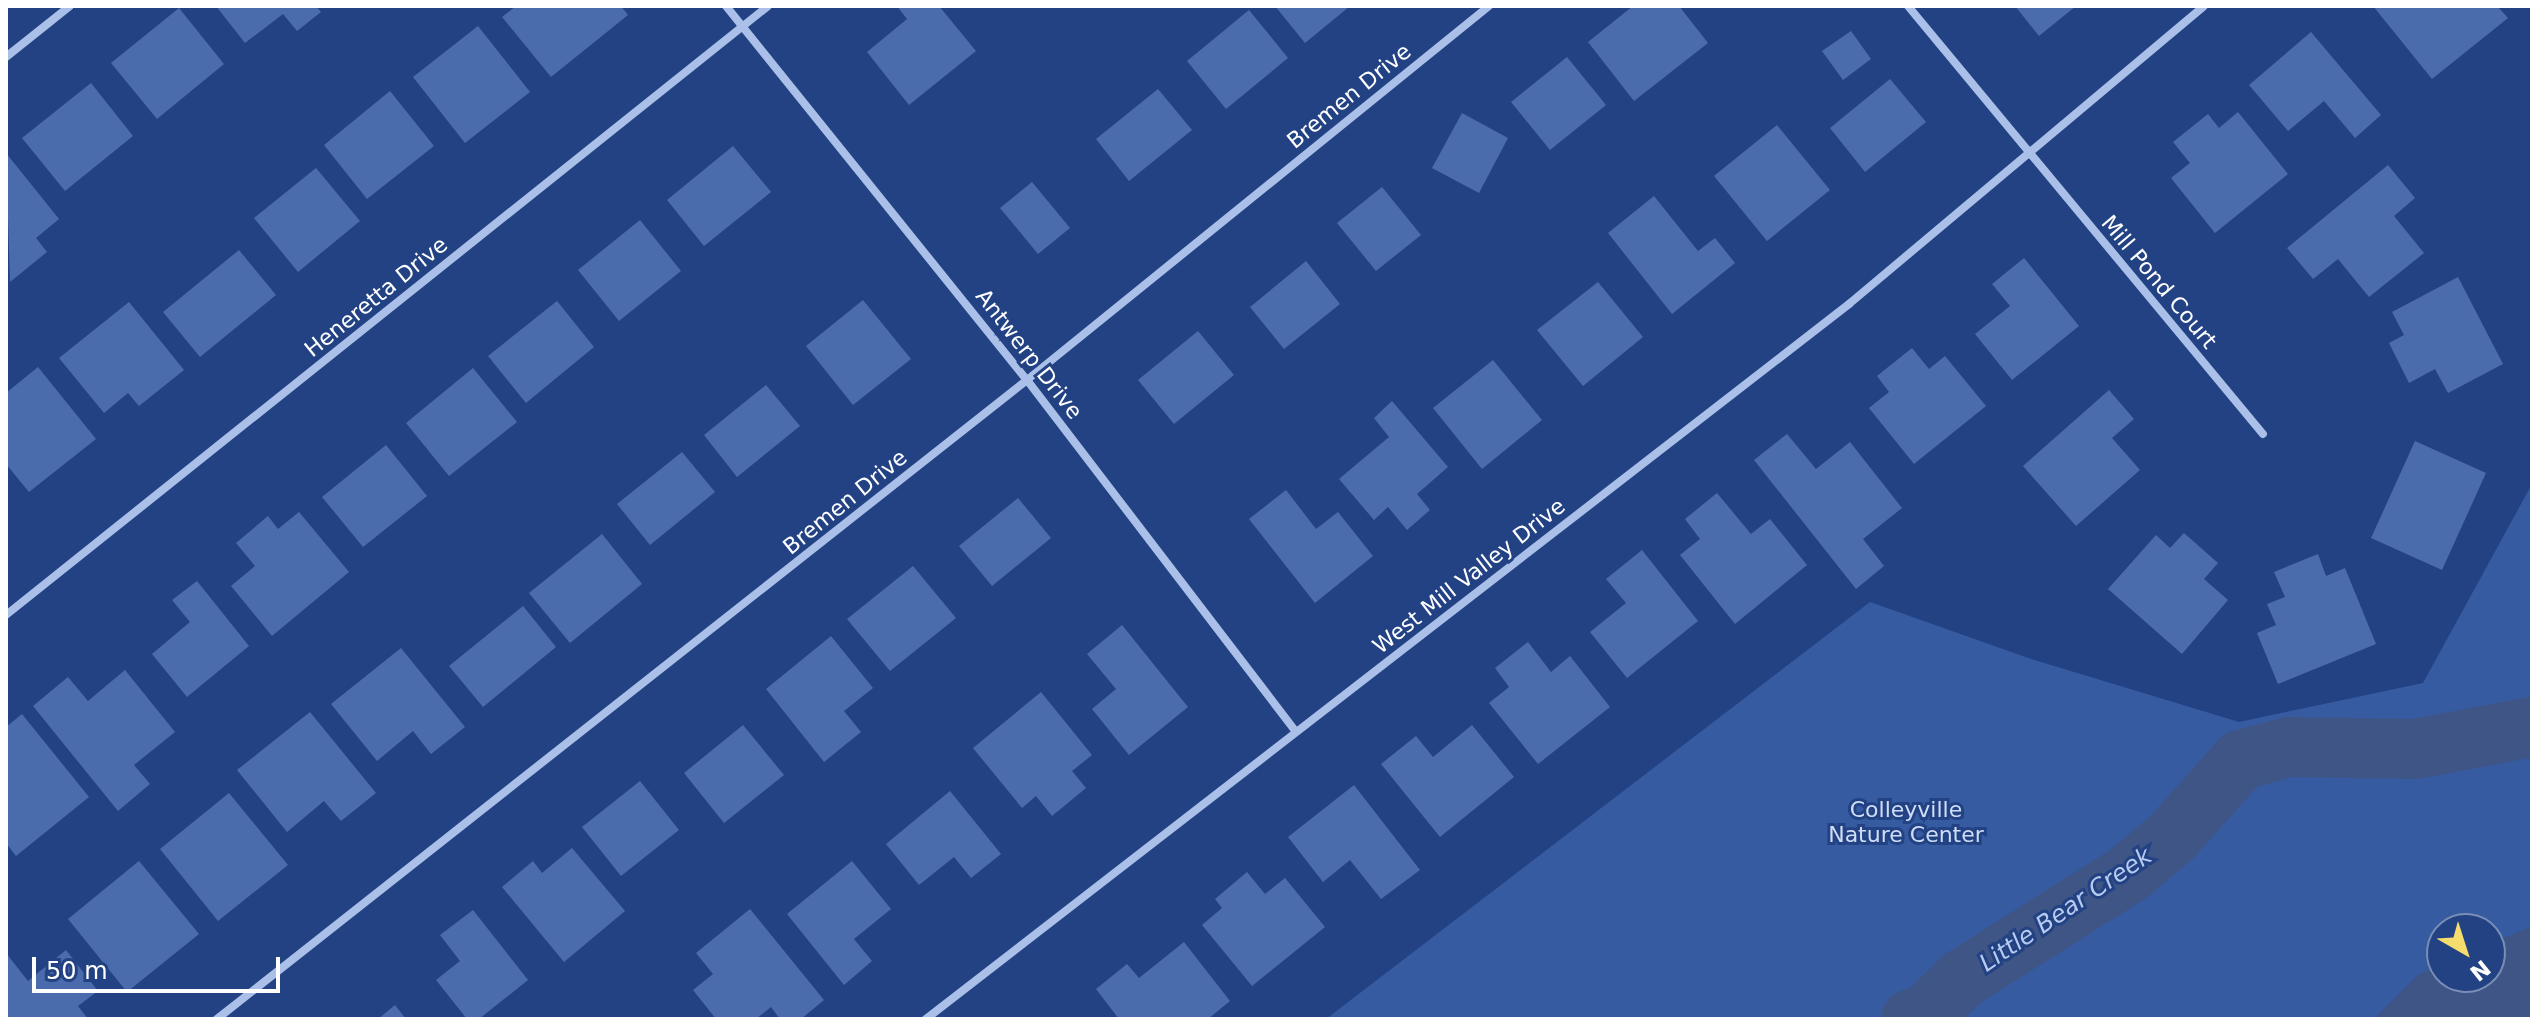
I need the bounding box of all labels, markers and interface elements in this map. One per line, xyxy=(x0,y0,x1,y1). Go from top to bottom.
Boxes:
street label: Bremen Drive xyxy=(1282,38,1416,154)
street label: Mill Pond Court xyxy=(2096,210,2222,354)
street label: Heneretta Drive xyxy=(299,231,453,363)
street label: Antwerp Drive xyxy=(970,284,1088,424)
street label: Bremen Drive xyxy=(778,444,912,560)
street label: West Mill Valley Drive xyxy=(1368,493,1570,659)
park label: Colleyville Nature Center xyxy=(1828,796,1984,848)
water label: Little Bear Creek xyxy=(1974,842,2158,978)
north arrow xyxy=(2426,913,2506,993)
scale bar xyxy=(36,941,284,991)
text: N xyxy=(2465,955,2495,986)
text: 50 m xyxy=(46,957,108,985)

